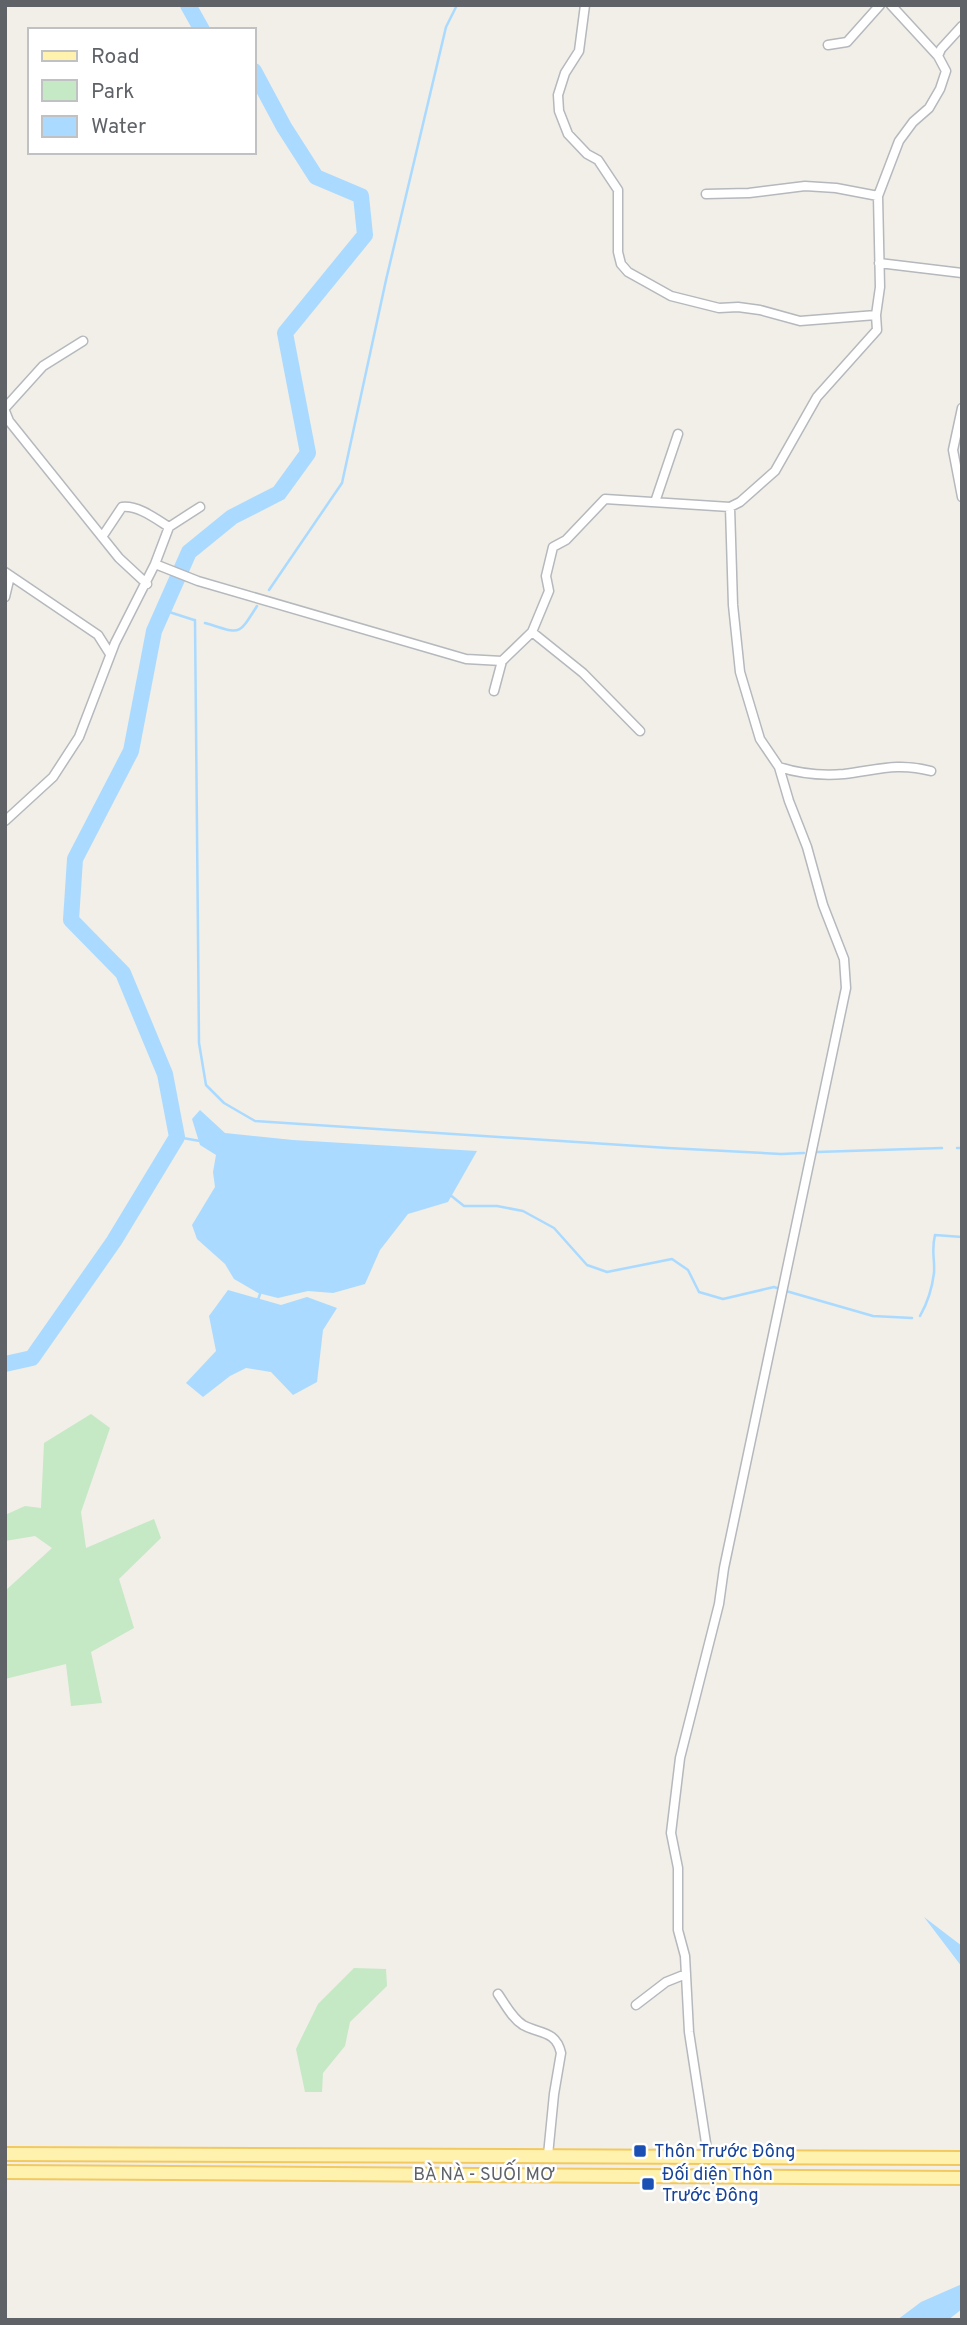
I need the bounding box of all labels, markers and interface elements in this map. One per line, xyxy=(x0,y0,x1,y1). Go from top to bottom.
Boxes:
legend xyxy=(28,28,256,154)
text: Road xyxy=(91,44,140,71)
text: Park xyxy=(91,79,134,106)
text: Water xyxy=(91,114,146,141)
place label: Thôn Trước Đông xyxy=(654,2141,795,2164)
marker: Thôn Trước Đông xyxy=(632,2143,648,2159)
street label: BÀ NÀ - SUỐI MƠ xyxy=(413,2159,555,2187)
place label: Đối diện Thôn Trước Đông xyxy=(662,2163,773,2208)
marker: Đối diện Thôn Trước Đông xyxy=(640,2176,656,2192)

